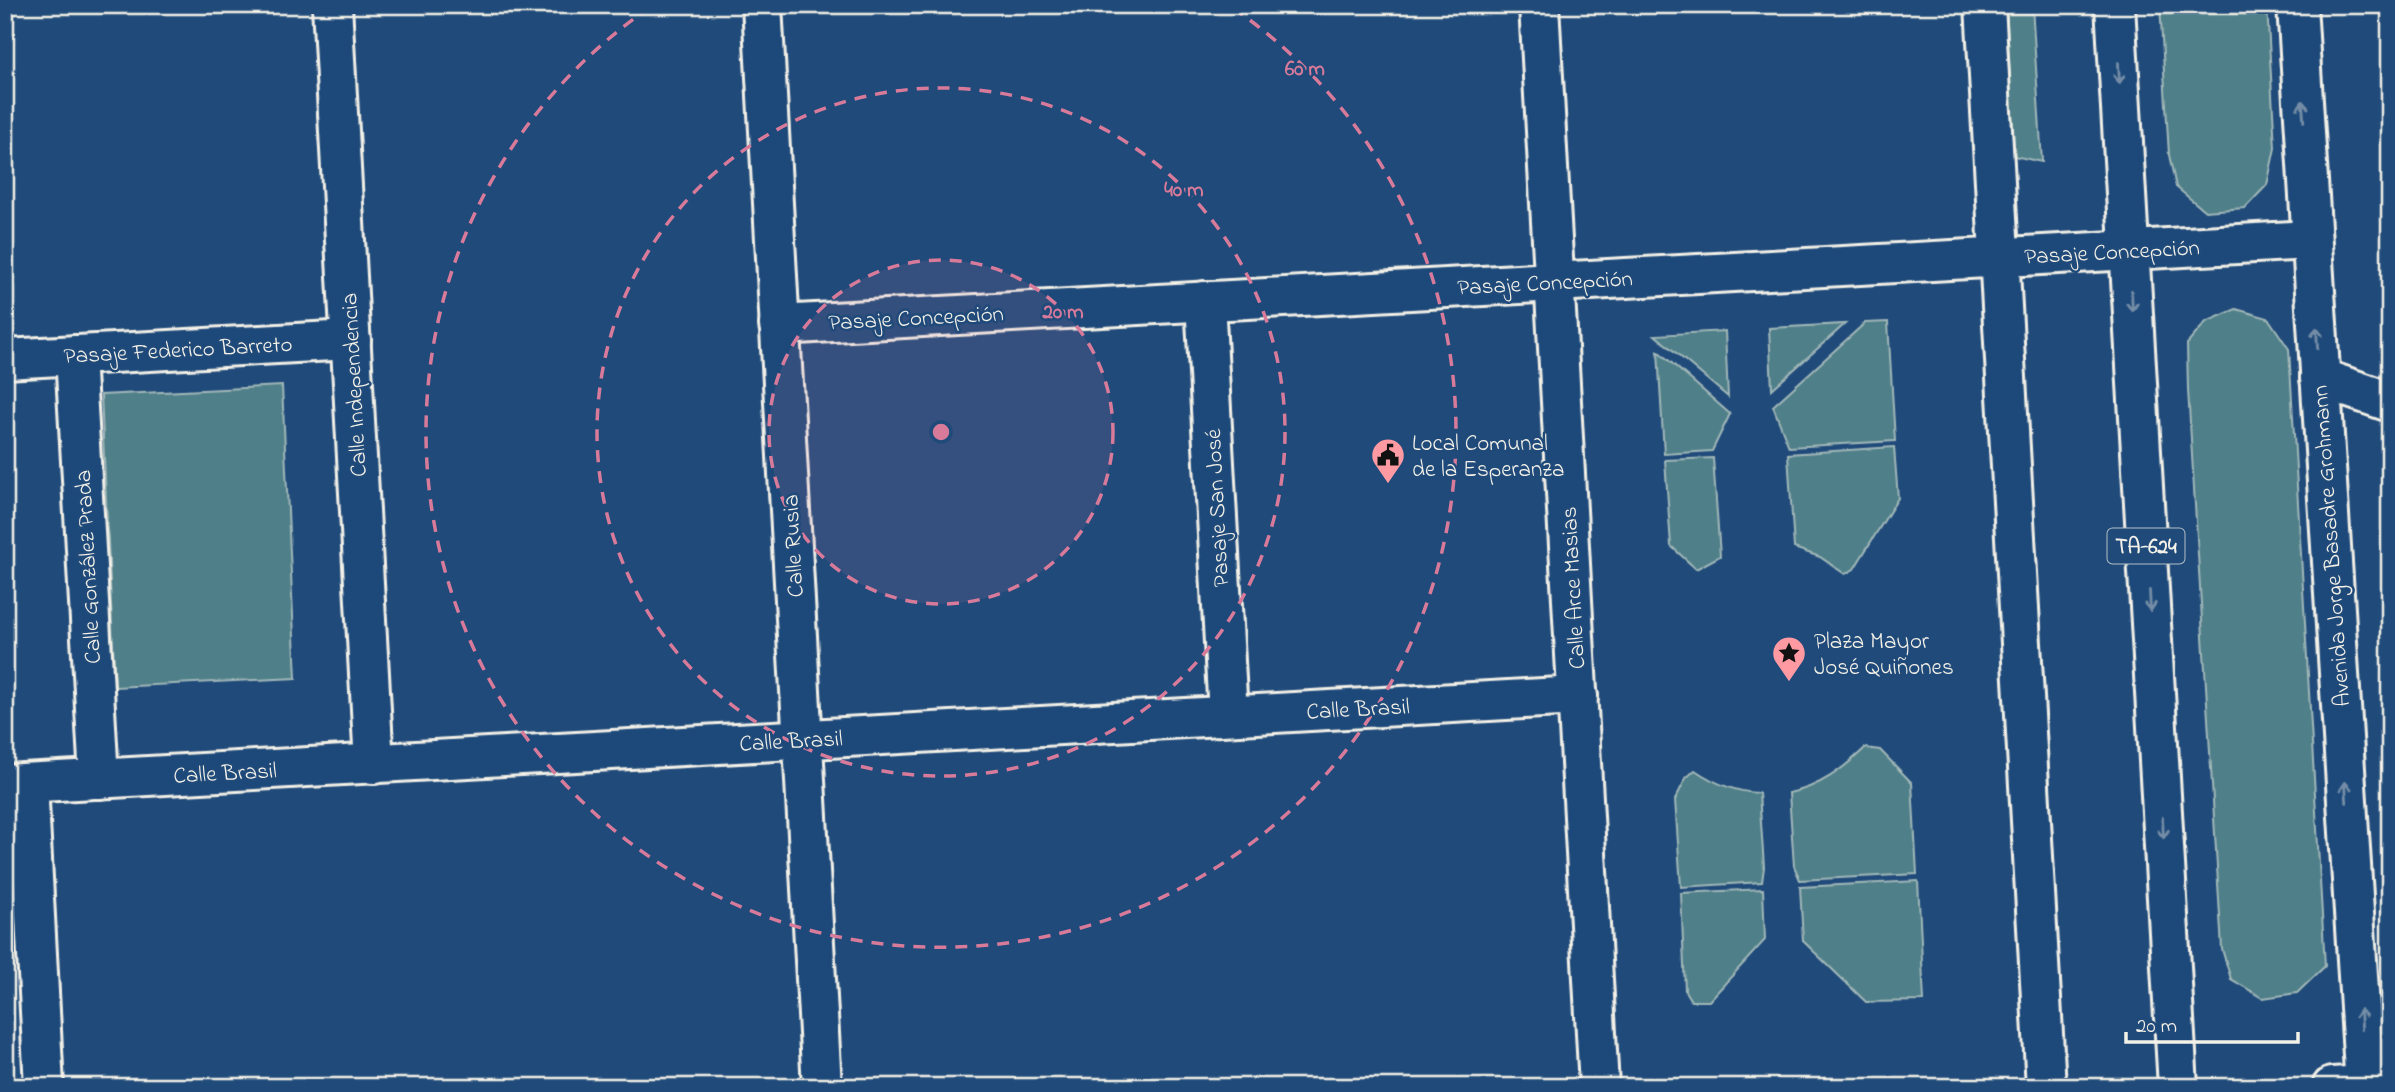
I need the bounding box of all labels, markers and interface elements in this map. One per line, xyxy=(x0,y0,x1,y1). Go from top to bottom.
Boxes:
text: 60 m xyxy=(1285,55,1325,85)
one-way arrow xyxy=(2113,62,2126,84)
one-way arrow xyxy=(2297,99,2310,122)
text: 40 m xyxy=(1164,176,1204,206)
street label: Pasaje Concepción xyxy=(2024,232,2201,275)
street label: Pasaje Concepción xyxy=(1457,263,1634,306)
one-way arrow xyxy=(2126,289,2139,311)
street label: Calle Independencia xyxy=(334,292,377,478)
street label: Pasaje Concepción xyxy=(828,298,1005,341)
text: 20 m xyxy=(1041,298,1084,328)
one-way arrow xyxy=(2310,327,2323,349)
street label: Pasaje Federico Barreto xyxy=(63,329,293,374)
street label: Avenida Jorge Basadre Grohmann xyxy=(2305,384,2361,708)
centre of rings xyxy=(929,420,953,444)
street label: Pasaje San José xyxy=(1198,427,1239,588)
place label: Local Comunal de la Esperanza xyxy=(1412,428,1564,487)
public building icon: Local Comunal de la Esperanza xyxy=(1369,436,1407,485)
street label: Calle González Prada xyxy=(68,469,111,665)
street label: Calle Rusia xyxy=(775,494,814,598)
street label: Calle Arce Masias xyxy=(1554,506,1595,670)
road number: TA-624 xyxy=(2108,528,2184,564)
one-way arrow xyxy=(2143,589,2156,612)
place label: Plaza Mayor José Quiñones xyxy=(1814,626,1954,685)
place icon: Plaza Mayor José Quiñones xyxy=(1770,634,1808,683)
street label: Calle Brasil xyxy=(1306,691,1411,730)
street label: Calle Brasil xyxy=(739,723,844,762)
street label: Calle Brasil xyxy=(173,755,278,794)
one-way arrow xyxy=(2339,781,2352,803)
one-way arrow xyxy=(2156,816,2169,839)
scale bar xyxy=(2126,1001,2297,1045)
one-way arrow xyxy=(2354,1008,2367,1030)
text: 20 m xyxy=(2136,1012,2177,1042)

